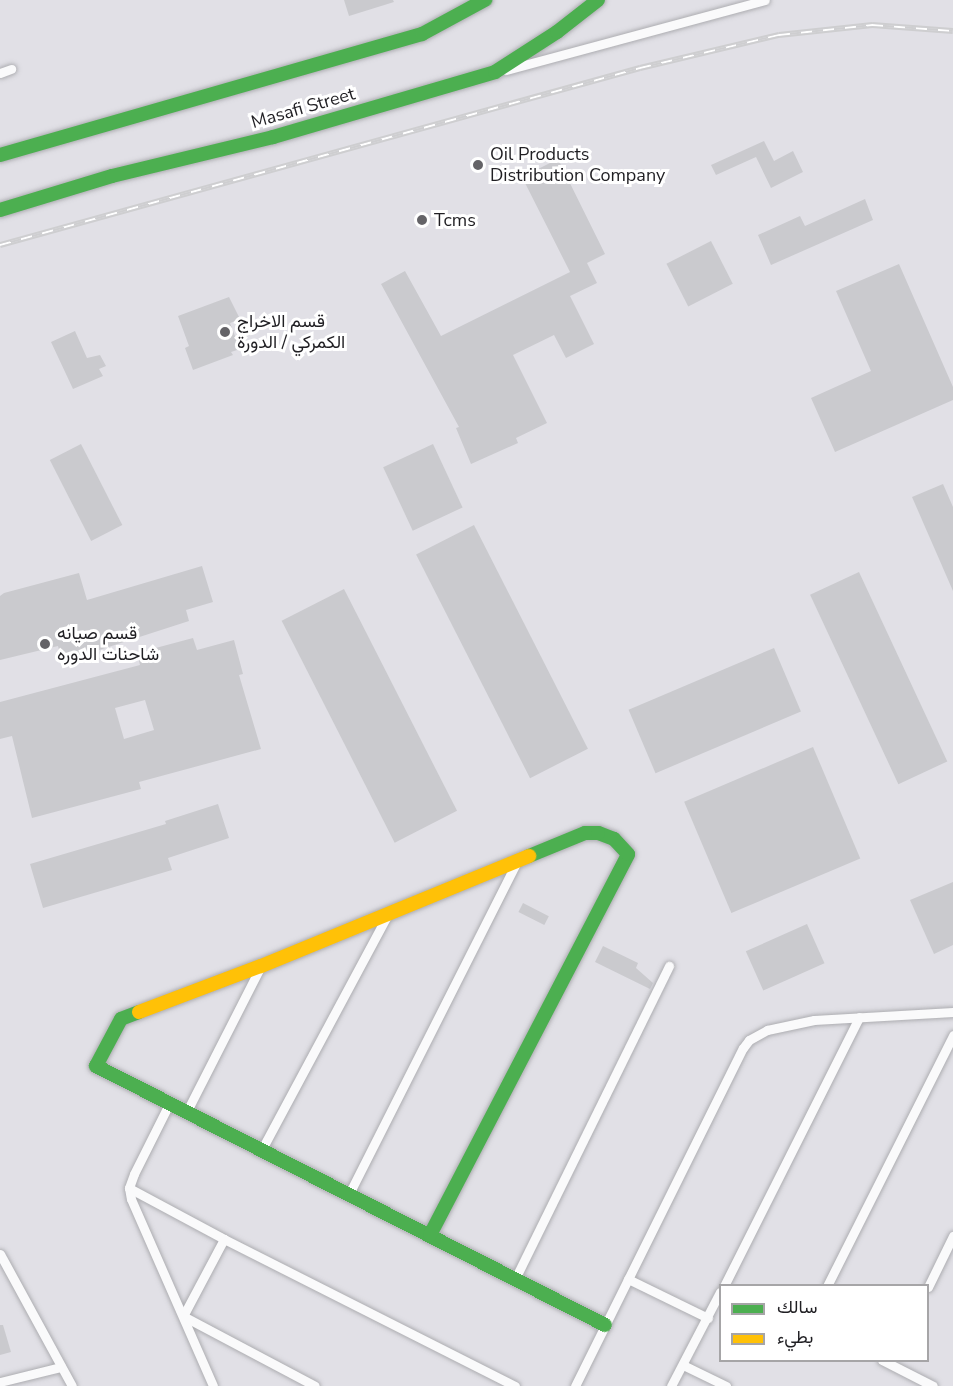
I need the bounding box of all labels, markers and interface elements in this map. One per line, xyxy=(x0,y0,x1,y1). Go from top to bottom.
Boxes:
street label: Masafi Street xyxy=(249,83,357,133)
place label: Oil Products Distribution Company xyxy=(490,144,665,186)
marker: Oil Products Distribution Company xyxy=(471,158,485,172)
place label: Tcms xyxy=(434,209,476,231)
marker: Tcms xyxy=(415,213,429,227)
place label: قسم الاخراج الكمركي / الدورة xyxy=(237,311,345,354)
marker: قسم الاخراج الكمركي / الدورة xyxy=(218,325,232,339)
place label: قسم صيانه شاحنات الدوره xyxy=(57,623,159,666)
marker: قسم صيانه شاحنات الدوره xyxy=(38,637,52,651)
legend xyxy=(719,1284,929,1362)
text: سالك xyxy=(777,1295,817,1319)
text: بطيء xyxy=(777,1325,813,1349)

